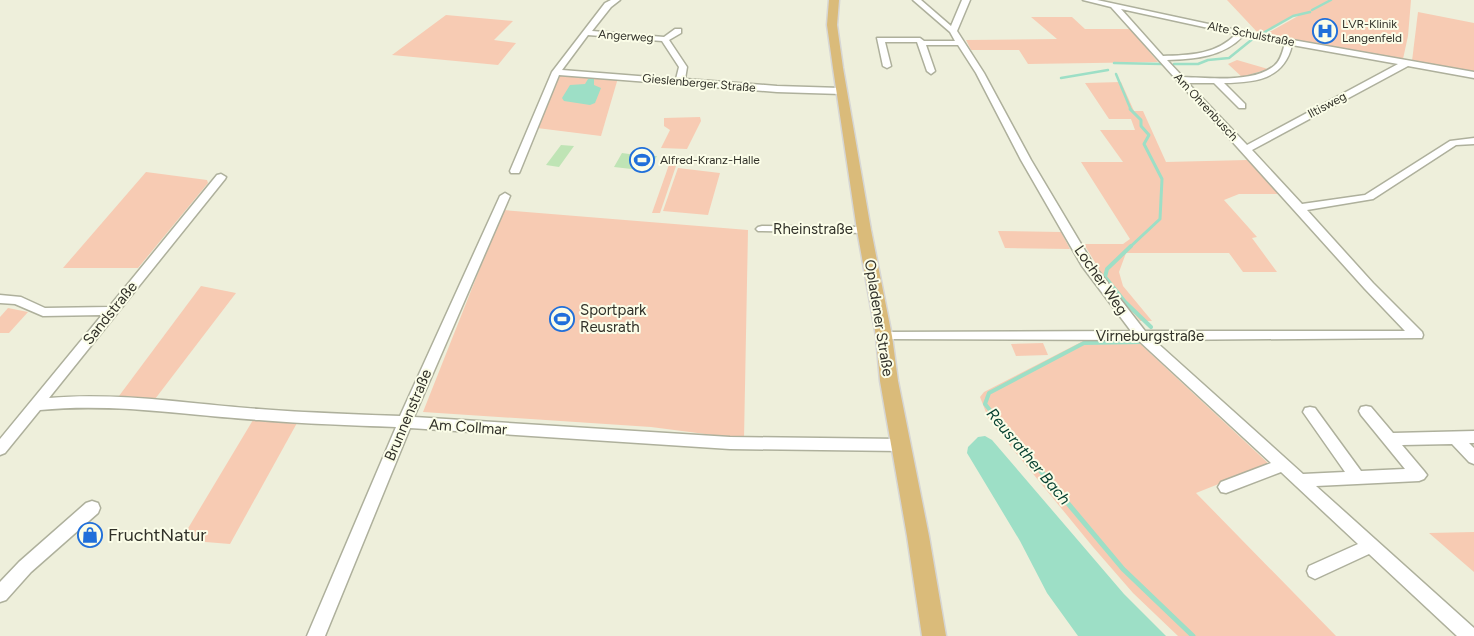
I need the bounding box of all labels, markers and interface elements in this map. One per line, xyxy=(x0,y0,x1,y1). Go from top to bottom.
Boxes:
place label: LVR-Klinik Langenfeld xyxy=(1342,17,1402,45)
hospital icon: LVR-Klinik Langenfeld xyxy=(1312,18,1338,44)
street label: Alte Schulstraße xyxy=(1206,19,1296,49)
street label: Angerweg xyxy=(598,27,654,45)
street label: Am Ohrenbusch xyxy=(1171,70,1241,144)
street label: Gieslenberger Straße xyxy=(642,71,757,95)
street label: Iltisweg xyxy=(1305,89,1349,121)
sports icon: Alfred-Kranz-Halle xyxy=(629,147,655,173)
place label: Alfred-Kranz-Halle xyxy=(660,153,760,167)
street label: Rheinstraße xyxy=(773,220,853,238)
street label: Locher Weg xyxy=(1070,242,1132,318)
street label: Opladener Straße xyxy=(861,258,897,378)
street label: Sandstraße xyxy=(79,278,141,348)
place label: Sportpark Reusrath xyxy=(580,301,647,336)
sports icon: Sportpark Reusrath xyxy=(549,306,575,332)
street label: Virneburgstraße xyxy=(1096,327,1204,345)
street label: Brunnenstraße xyxy=(381,366,435,464)
water label: Reusrather Bach xyxy=(983,404,1075,508)
street label: Am Collmar xyxy=(428,415,508,439)
shop icon: FruchtNatur xyxy=(77,522,103,548)
place label: FruchtNatur xyxy=(108,524,206,546)

